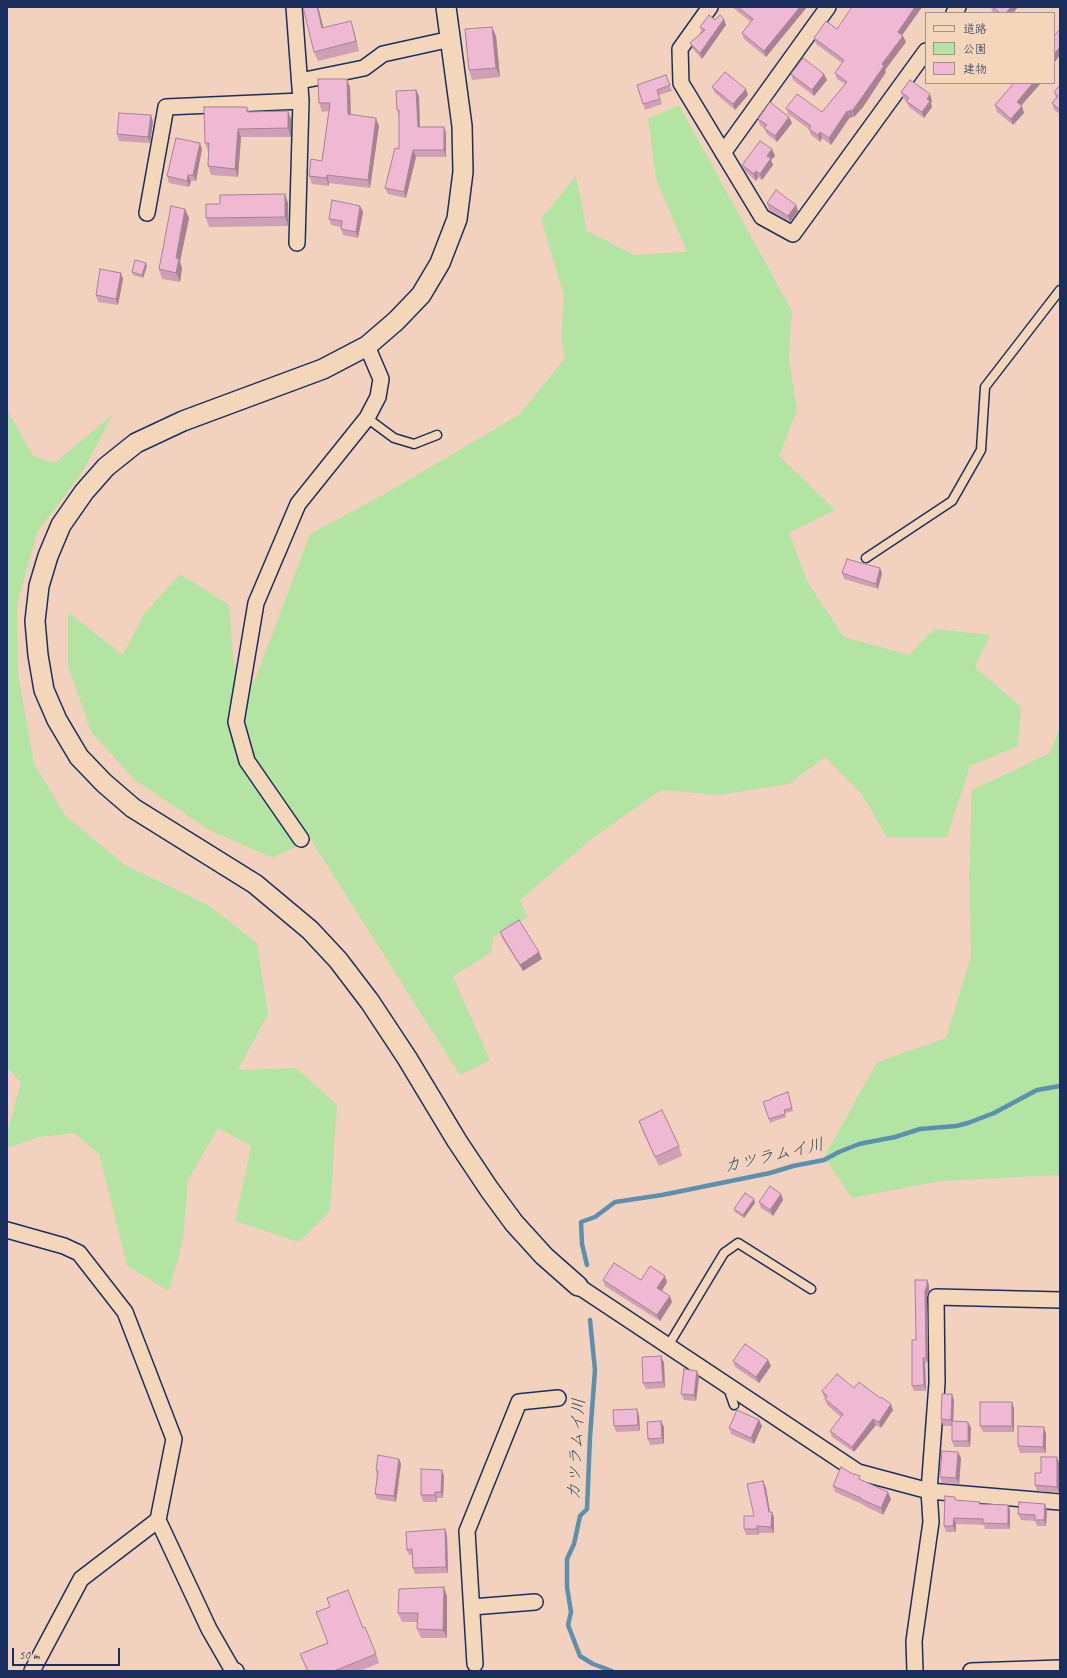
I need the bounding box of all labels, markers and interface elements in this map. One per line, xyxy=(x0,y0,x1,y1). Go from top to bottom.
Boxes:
legend xyxy=(925,12,1055,84)
text: 道路 xyxy=(963,21,987,37)
text: 公園 xyxy=(963,41,987,57)
text: 建物 xyxy=(963,61,987,77)
water label: カツラムイ川 xyxy=(722,1135,826,1177)
water label: カツラムイ川 xyxy=(564,1398,590,1500)
scale bar xyxy=(14,1640,122,1666)
text: 50 m xyxy=(19,1647,39,1663)

